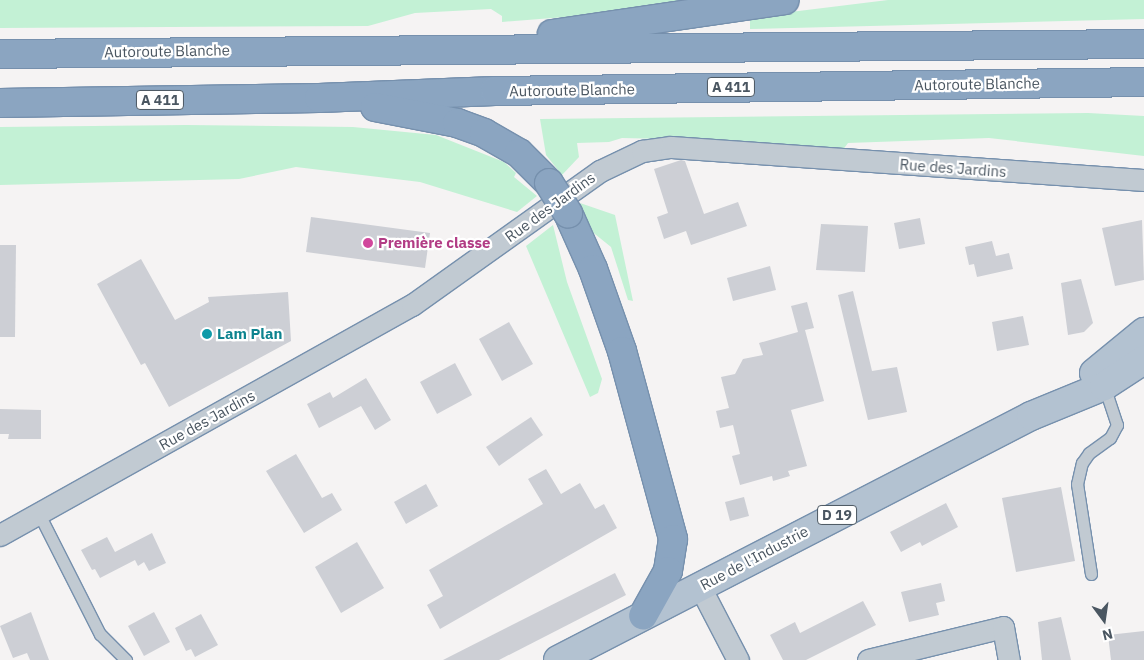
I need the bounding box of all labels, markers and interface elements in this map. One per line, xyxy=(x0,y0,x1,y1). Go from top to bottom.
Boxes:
street label: Autoroute Blanche xyxy=(104,41,230,61)
street label: Autoroute Blanche xyxy=(914,74,1040,94)
road number: A 411 xyxy=(706,75,756,98)
street label: Autoroute Blanche xyxy=(509,80,635,100)
road number: A 411 xyxy=(135,88,185,112)
street label: Rue des Jardins xyxy=(899,155,1007,181)
street label: Rue des Jardins xyxy=(501,168,599,246)
place label: Première classe xyxy=(378,234,490,252)
marker: Première classe xyxy=(362,237,374,249)
place label: Lam Plan xyxy=(217,325,282,343)
marker: Lam Plan xyxy=(201,328,213,340)
street label: Rue des Jardins xyxy=(156,386,258,454)
road number: D 19 xyxy=(817,504,857,526)
street label: Rue de l'Industrie xyxy=(697,522,811,594)
north arrow xyxy=(1079,595,1129,645)
text: N xyxy=(1101,625,1115,645)

